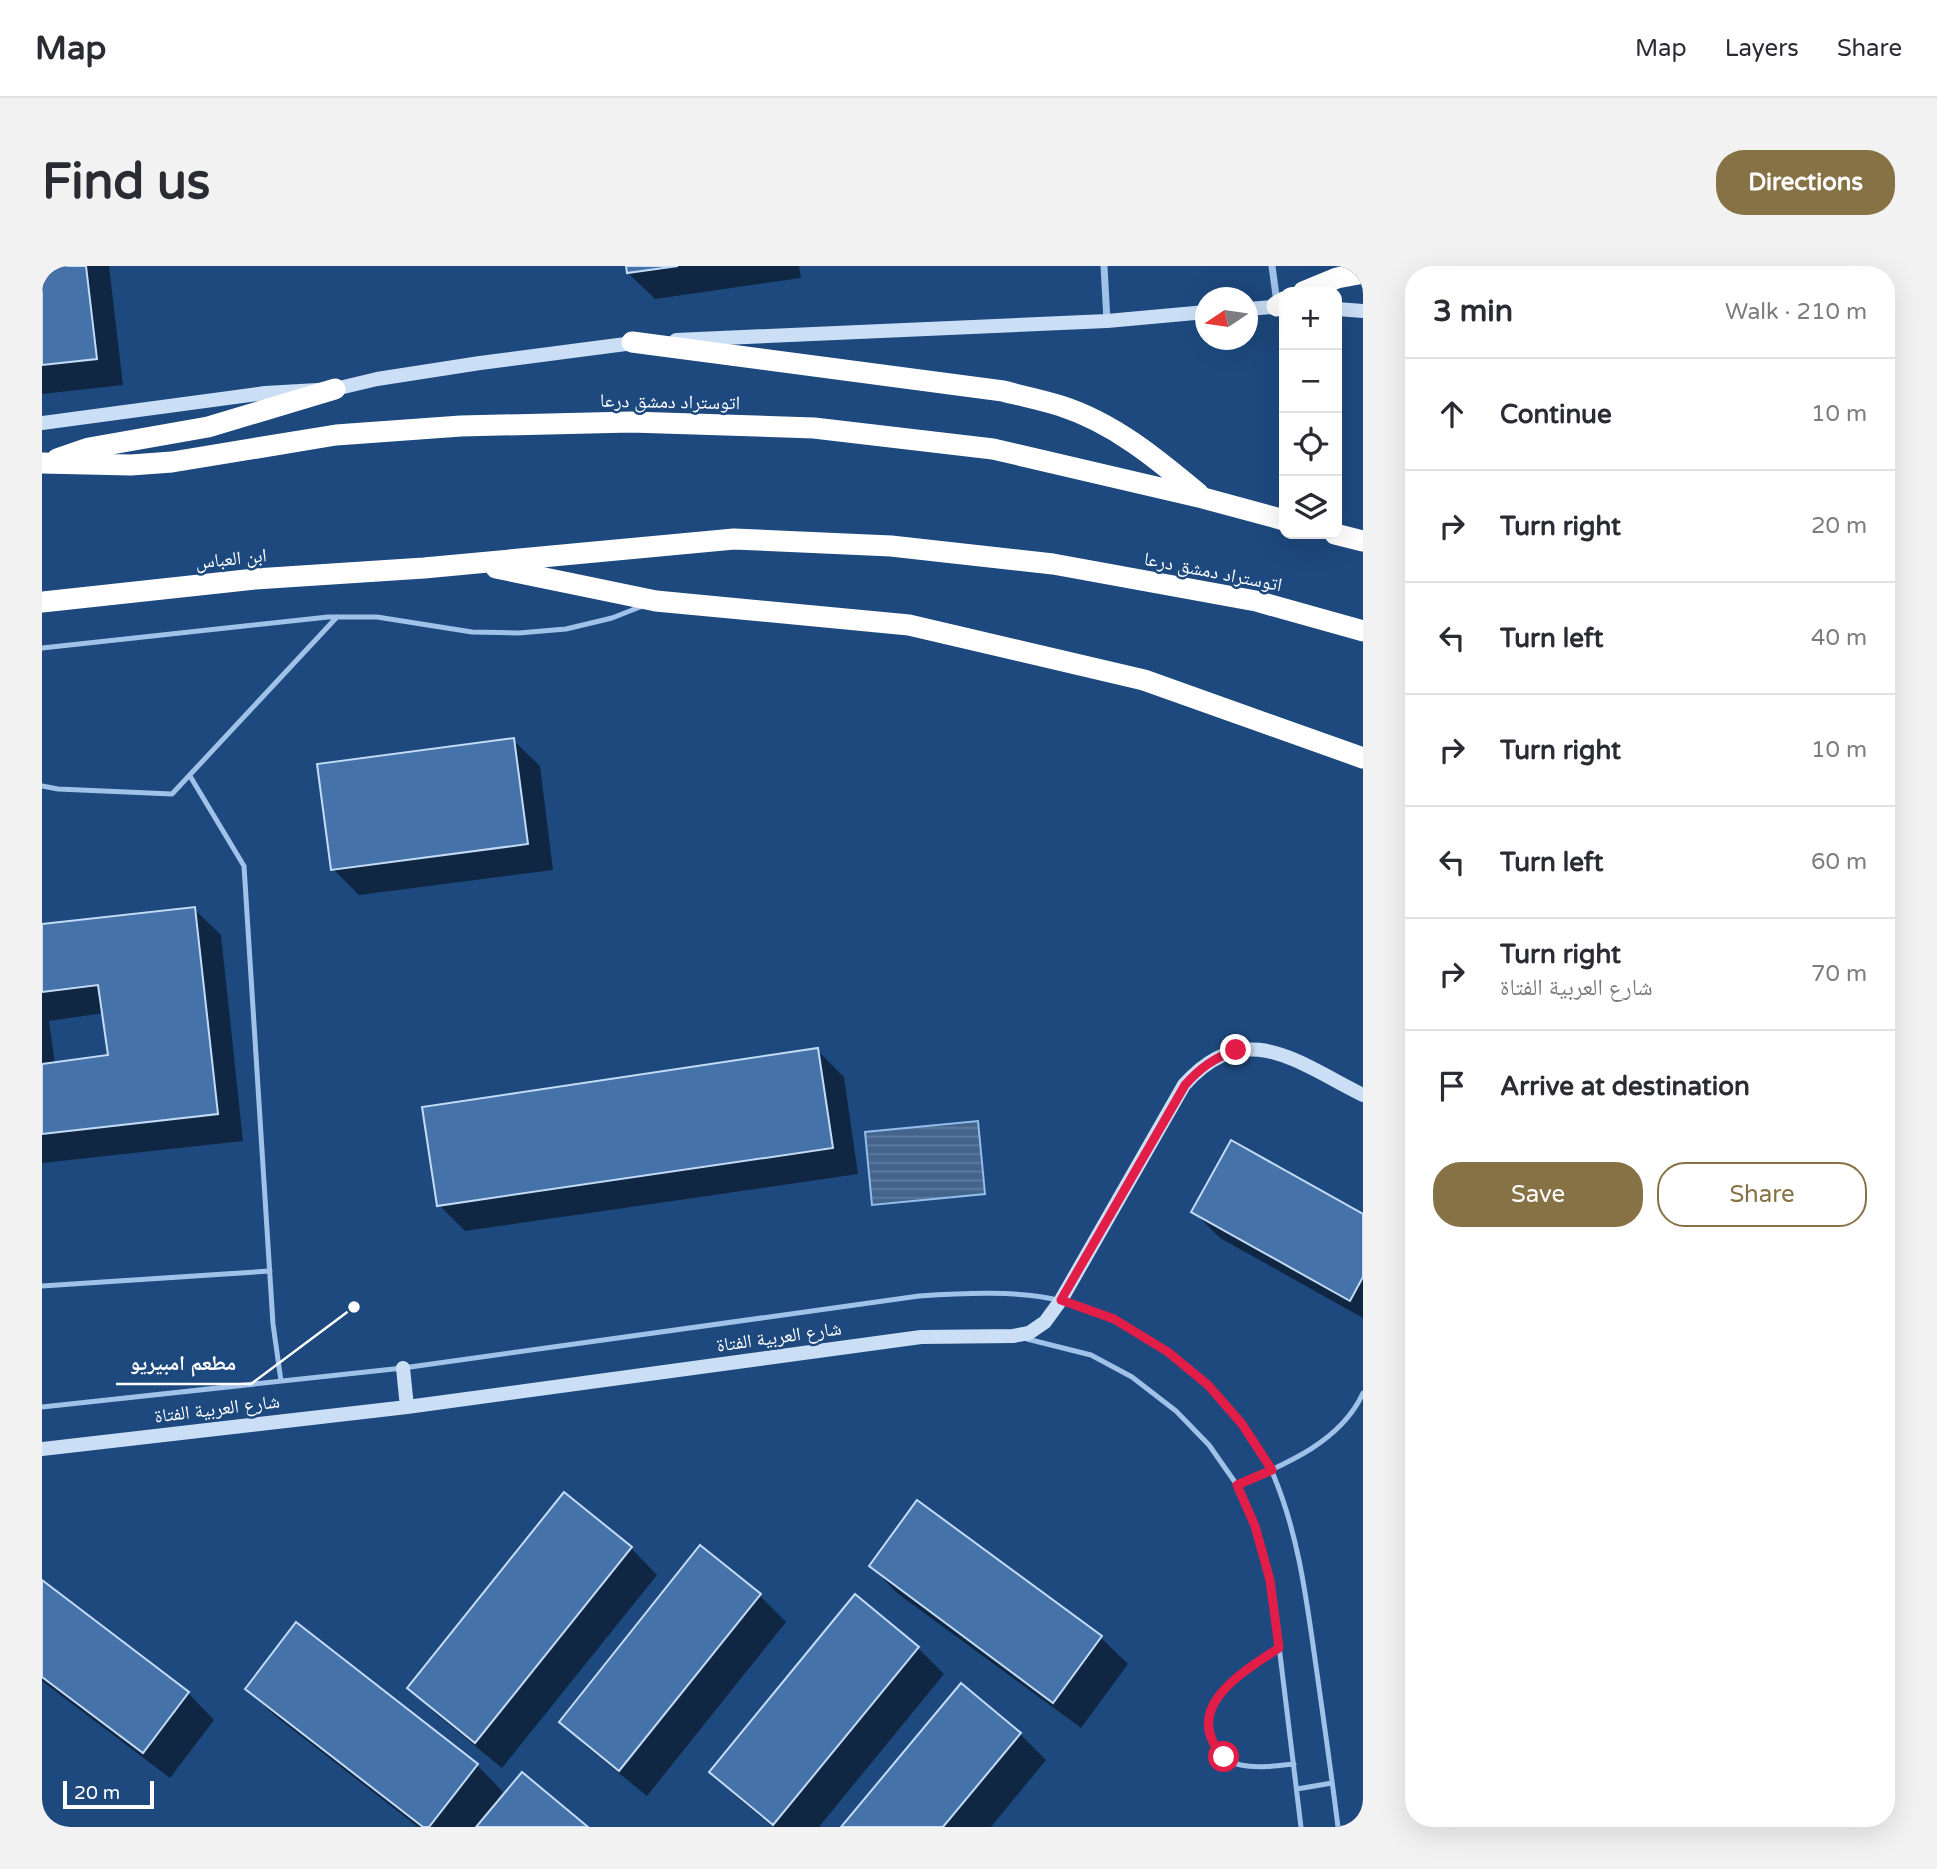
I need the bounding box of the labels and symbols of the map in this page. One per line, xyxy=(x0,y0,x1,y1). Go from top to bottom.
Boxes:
north arrow xyxy=(1195,287,1258,350)
street label: اتوستراد دمشق درعا xyxy=(600,390,740,414)
street label: ابن العباس xyxy=(194,544,268,574)
street label: اتوستراد دمشق درعا xyxy=(1142,548,1284,596)
route end xyxy=(1220,1034,1251,1065)
street label: شارع العربية الفتاة xyxy=(715,1317,843,1357)
callout: مطعم امبيريو xyxy=(116,1342,251,1384)
text: مطعم امبيريو xyxy=(130,1351,236,1377)
street label: شارع العربية الفتاة xyxy=(153,1390,281,1428)
route start xyxy=(1208,1741,1239,1772)
scale bar xyxy=(63,1778,154,1810)

